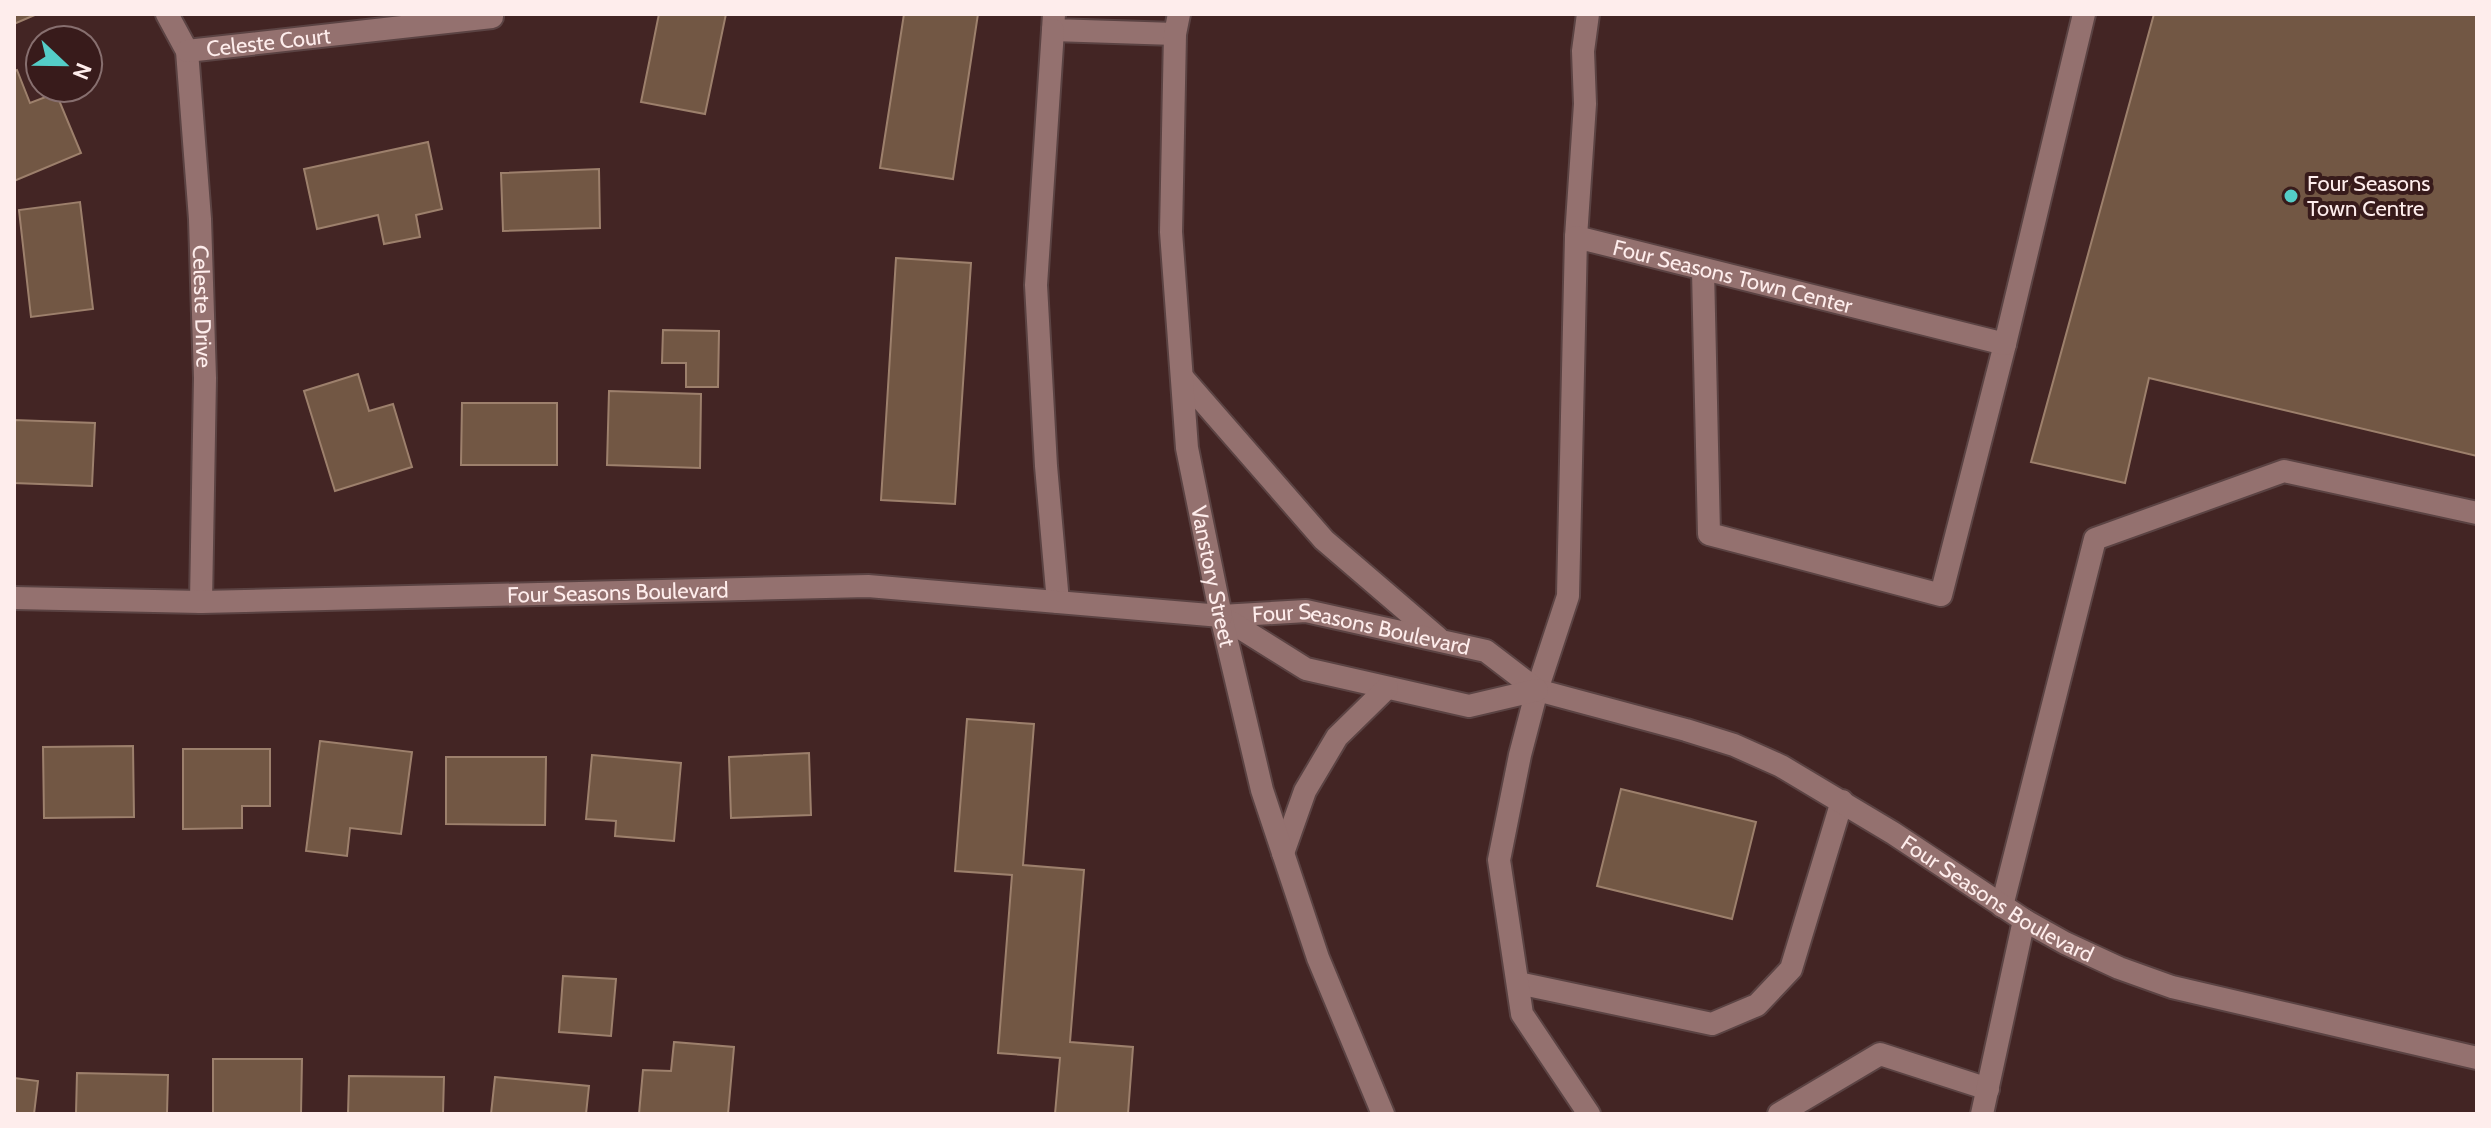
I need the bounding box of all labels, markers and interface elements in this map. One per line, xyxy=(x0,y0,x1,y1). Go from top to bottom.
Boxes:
street label: Celeste Court xyxy=(205,22,333,62)
north arrow xyxy=(24,24,104,104)
text: N xyxy=(67,59,98,84)
place label: Four Seasons Town Centre xyxy=(2307,170,2430,222)
marker: Four Seasons Town Centre xyxy=(2282,187,2300,205)
street label: Four Seasons Town Center xyxy=(1610,233,1855,319)
street label: Celeste Drive xyxy=(187,245,218,368)
street label: Vanstory Street xyxy=(1186,503,1241,650)
street label: Four Seasons Boulevard xyxy=(507,576,729,608)
street label: Four Seasons Boulevard xyxy=(1251,597,1473,661)
street label: Four Seasons Boulevard xyxy=(1896,829,2098,968)

